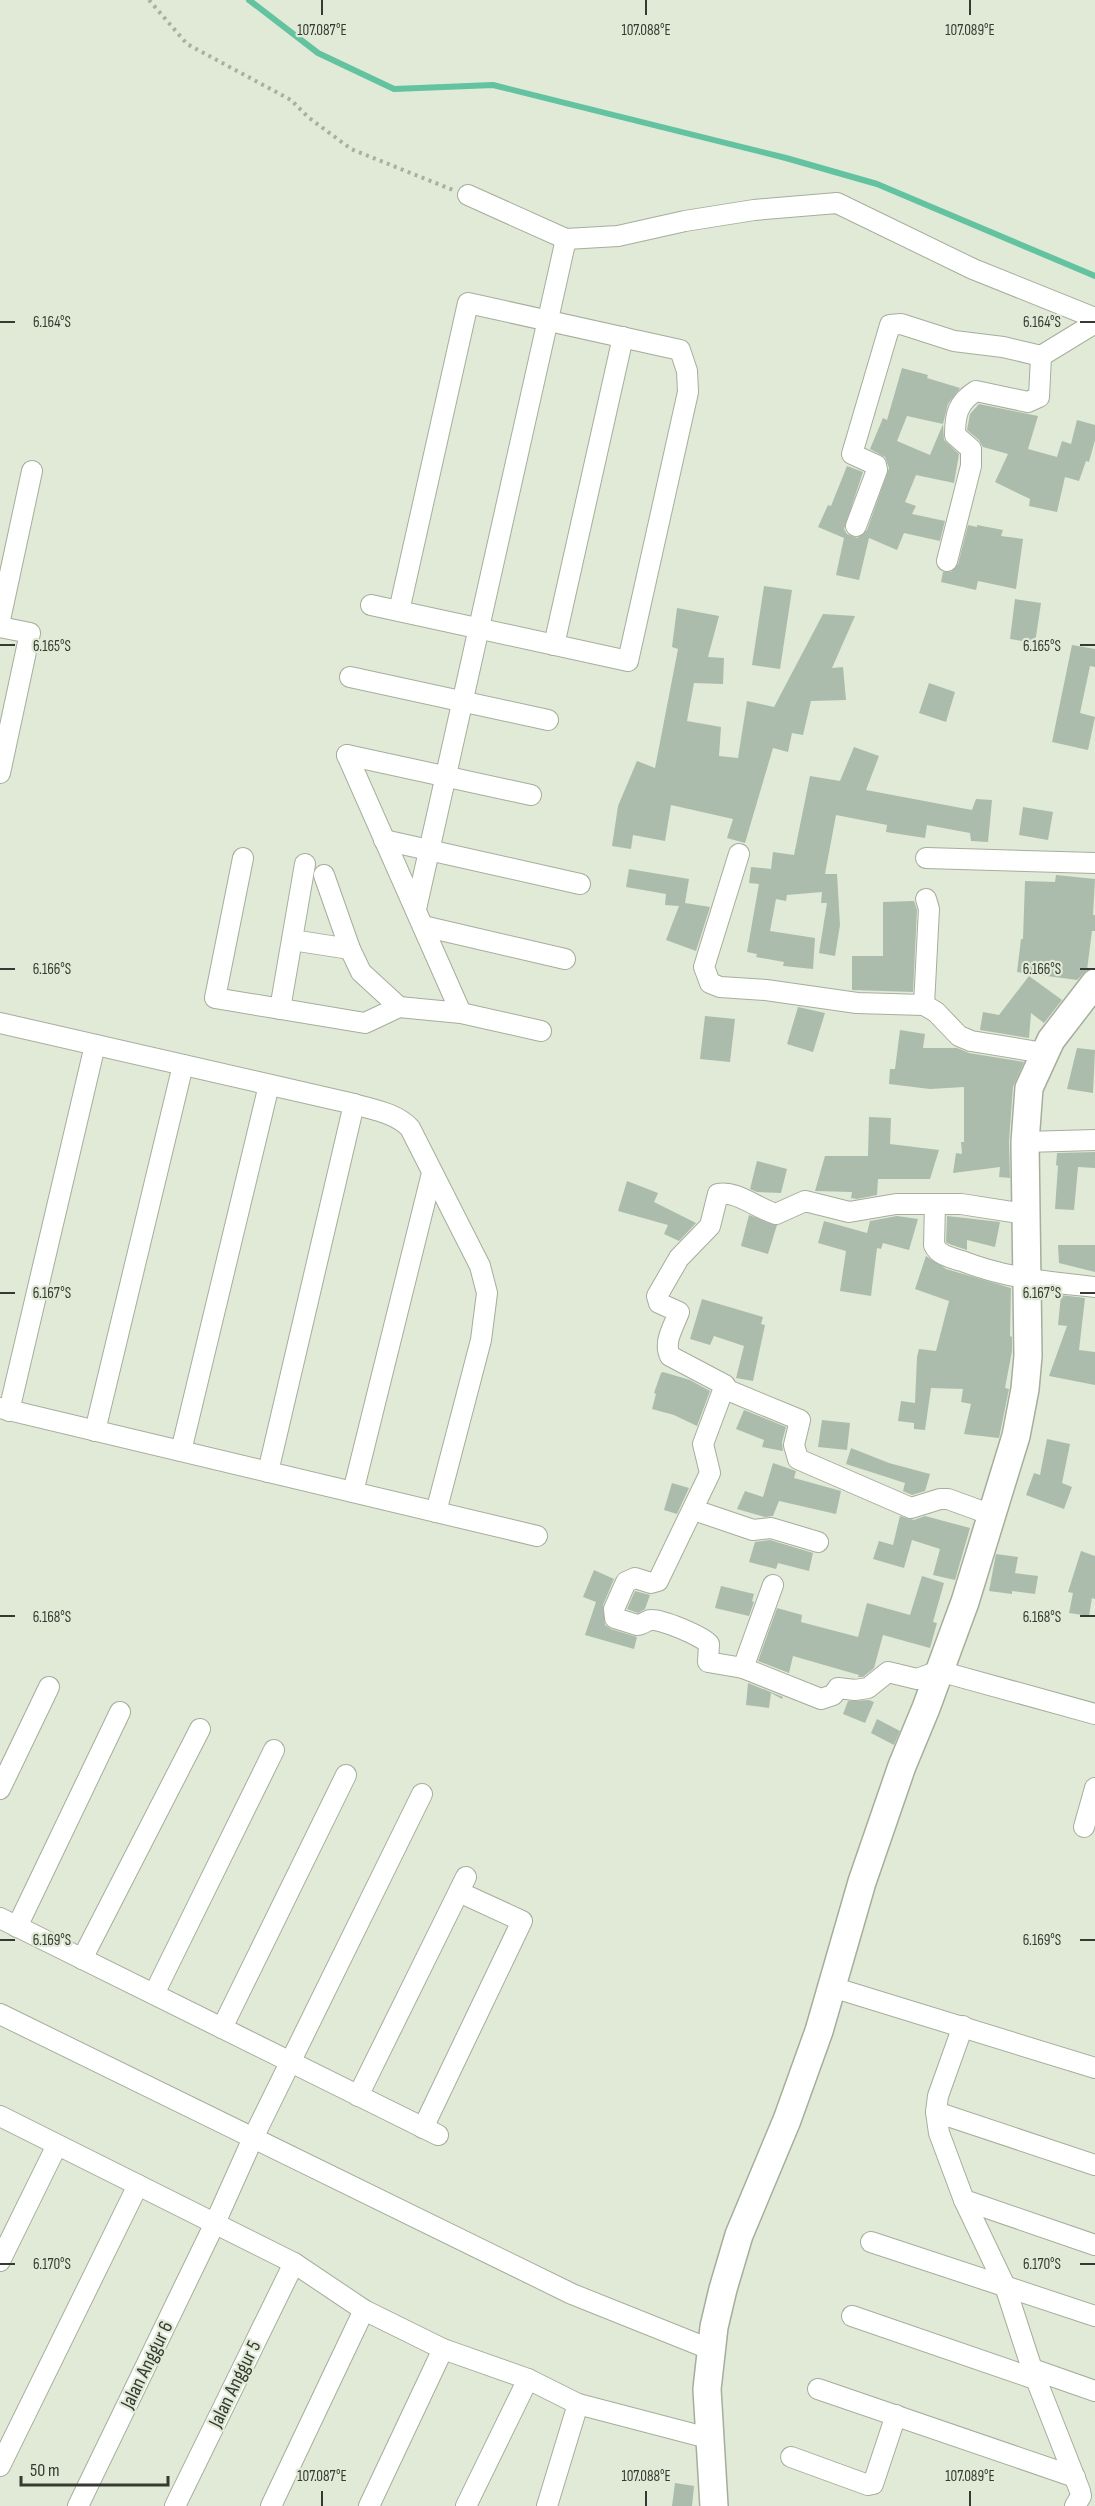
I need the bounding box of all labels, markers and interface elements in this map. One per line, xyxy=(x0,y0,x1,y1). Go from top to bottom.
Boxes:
text: 107.087°E xyxy=(297,21,347,40)
text: 107.088°E xyxy=(621,21,671,40)
text: 107.089°E xyxy=(945,21,995,40)
text: 6.164°S xyxy=(33,313,71,332)
text: 6.164°S xyxy=(1023,313,1061,332)
text: 6.165°S xyxy=(33,637,71,656)
text: 6.165°S xyxy=(1023,637,1061,656)
text: 6.166°S xyxy=(33,960,71,979)
text: 6.166°S xyxy=(1023,960,1061,979)
text: 6.167°S xyxy=(33,1284,71,1303)
text: 6.167°S xyxy=(1023,1284,1061,1303)
text: 6.168°S xyxy=(33,1608,71,1627)
text: 6.168°S xyxy=(1023,1608,1061,1627)
text: 6.169°S xyxy=(33,1931,71,1950)
text: 6.169°S xyxy=(1023,1931,1061,1950)
text: 6.170°S xyxy=(33,2255,71,2274)
text: 6.170°S xyxy=(1023,2255,1061,2274)
street label: Jalan Anggur 6 xyxy=(115,2317,178,2414)
street label: Jalan Anggur 5 xyxy=(203,2337,266,2432)
scale bar xyxy=(21,2449,168,2487)
text: 50 m xyxy=(30,2460,60,2481)
text: 107.087°E xyxy=(297,2467,347,2486)
text: 107.088°E xyxy=(621,2467,671,2486)
text: 107.089°E xyxy=(945,2467,995,2486)

